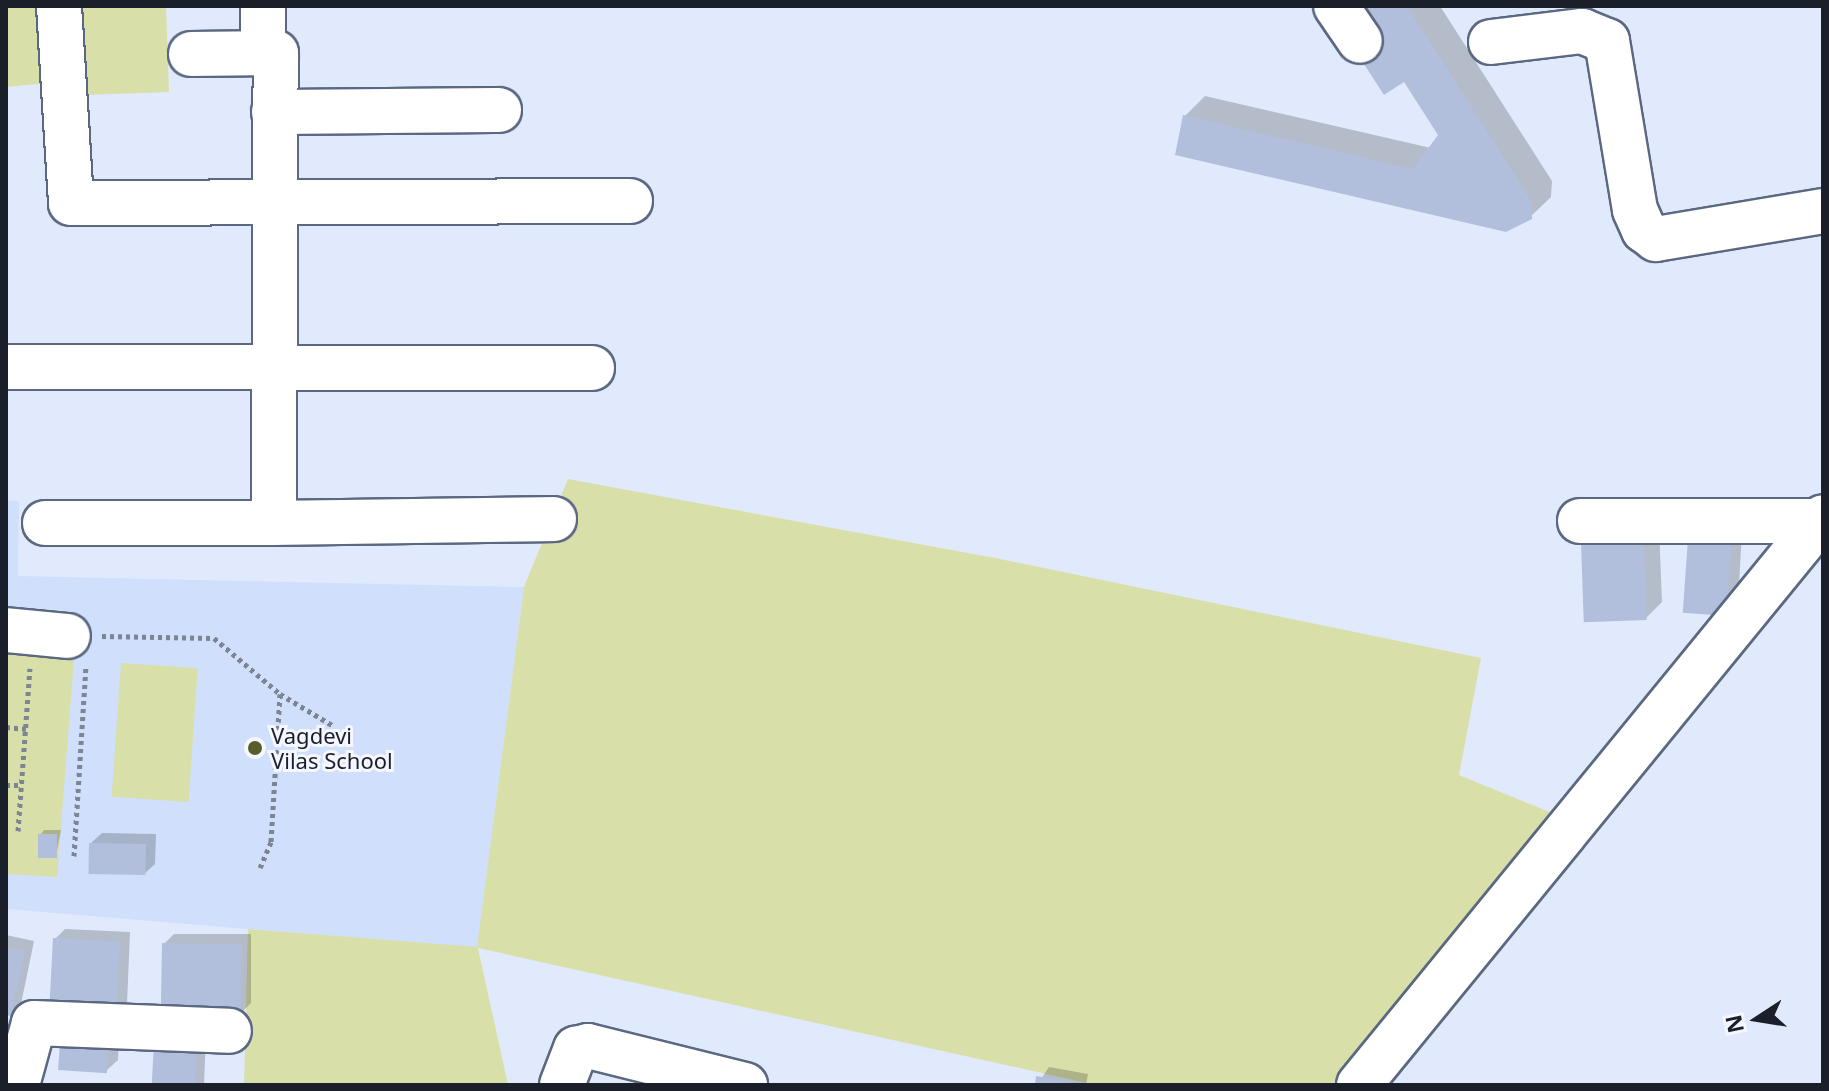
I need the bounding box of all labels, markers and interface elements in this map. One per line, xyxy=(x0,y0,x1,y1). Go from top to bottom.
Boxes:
place label: Vagdevi Vilas School xyxy=(271,722,393,774)
marker: Vagdevi Vilas School xyxy=(246,739,264,757)
north arrow xyxy=(1717,979,1797,1059)
text: N xyxy=(1717,1012,1750,1036)

